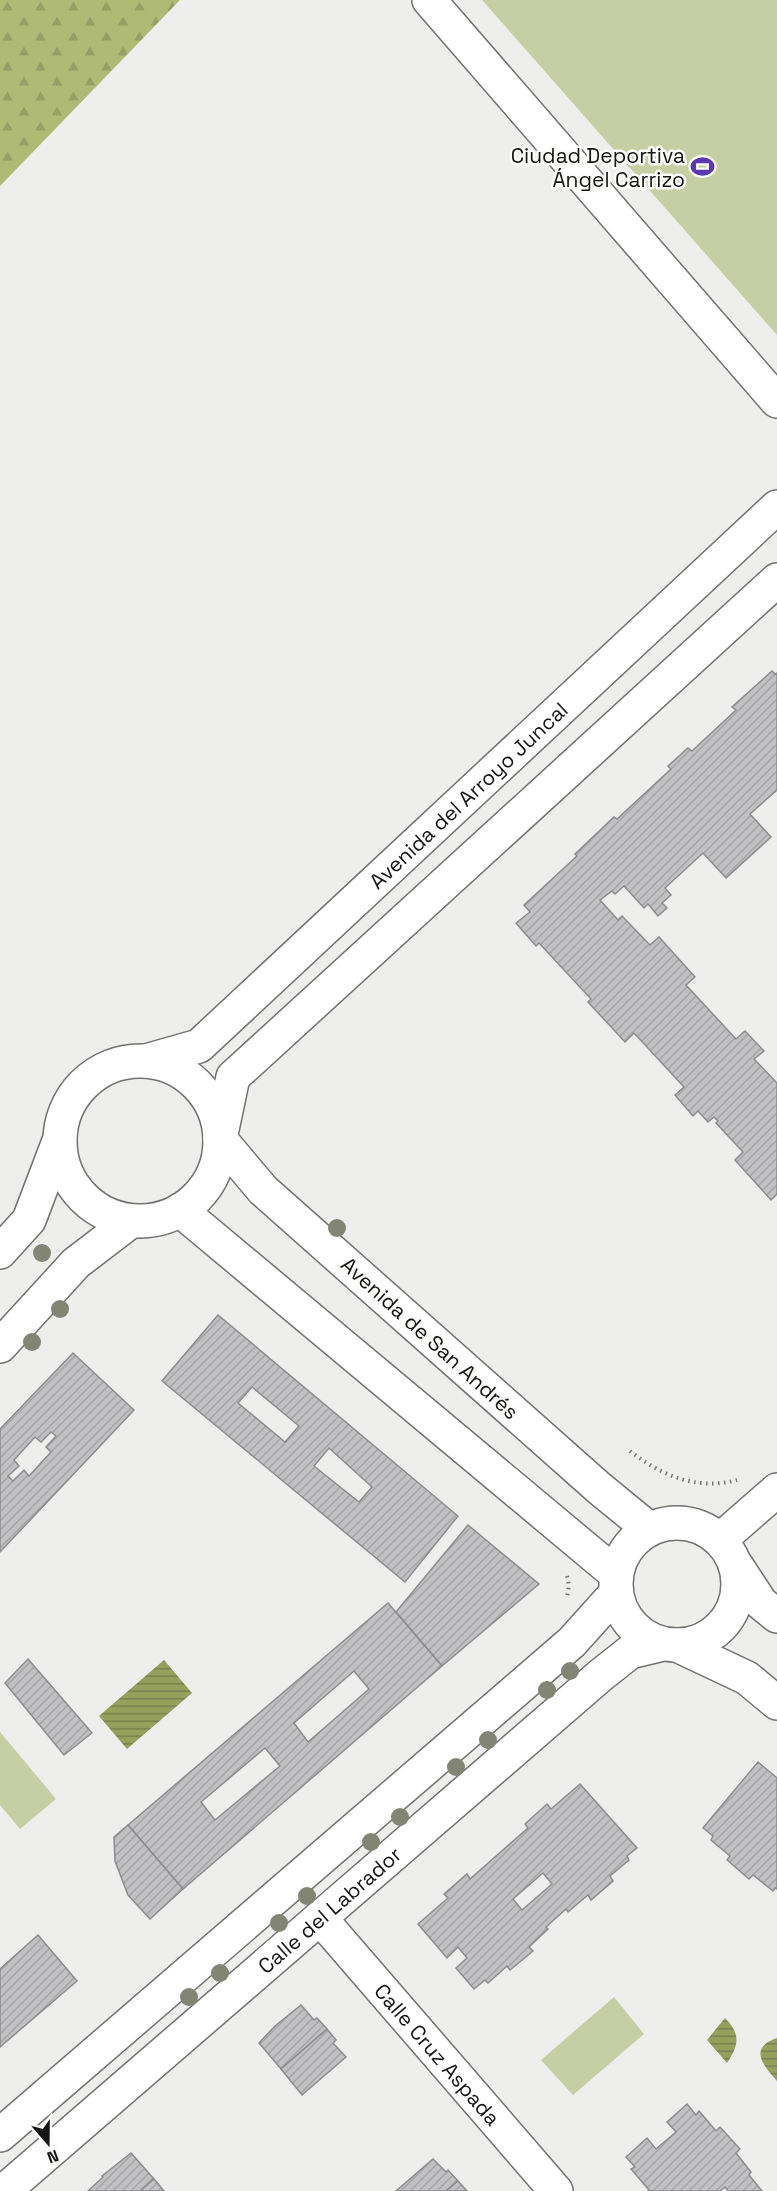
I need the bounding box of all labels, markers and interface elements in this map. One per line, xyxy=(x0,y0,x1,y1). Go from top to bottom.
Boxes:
place label: Ciudad Deportiva Ángel Carrizo xyxy=(511,142,685,193)
sports icon: Ciudad Deportiva Ángel Carrizo xyxy=(690,154,716,180)
street label: Avenida del Arroyo Juncal xyxy=(363,696,573,894)
street label: Avenida de San Andrés xyxy=(335,1251,525,1425)
street label: Calle del Labrador xyxy=(252,1840,407,1979)
street label: Calle Cruz Aspada xyxy=(369,1978,507,2131)
north arrow xyxy=(18,2113,78,2173)
text: N xyxy=(44,2145,62,2168)

